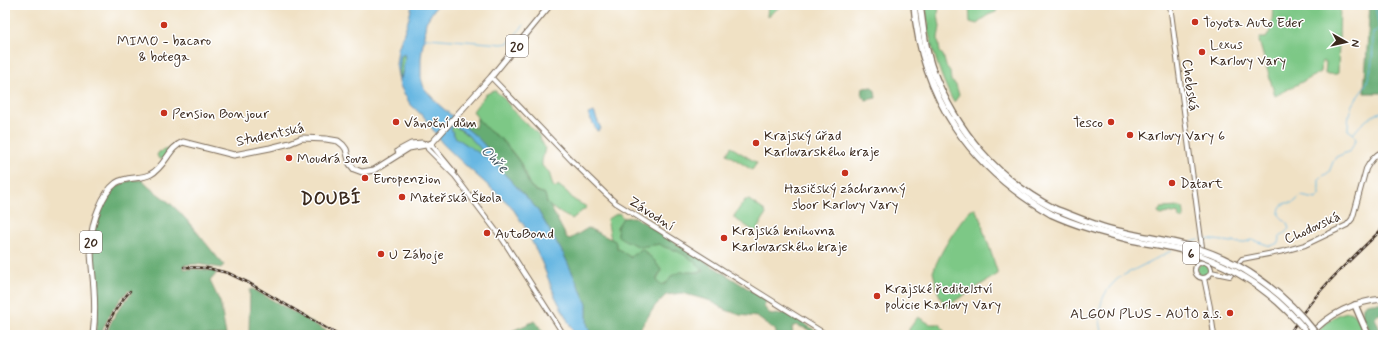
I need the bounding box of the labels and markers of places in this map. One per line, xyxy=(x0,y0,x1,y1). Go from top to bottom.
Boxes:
place label: Toyota Auto Eder xyxy=(1203,14,1304,32)
marker: Toyota Auto Eder xyxy=(1190,17,1200,27)
marker: MIMO - bacaro & botega xyxy=(159,20,169,30)
place label: MIMO - bacaro & botega xyxy=(117,32,211,67)
place label: Lexus Karlovy Vary xyxy=(1210,36,1286,70)
marker: Lexus Karlovy Vary xyxy=(1197,47,1207,57)
place label: Pension Bonjour xyxy=(172,105,269,123)
marker: Pension Bonjour xyxy=(159,108,169,118)
place label: Vánoční dům xyxy=(404,114,477,132)
place label: Tesco xyxy=(1073,114,1103,132)
marker: Vánoční dům xyxy=(391,117,401,127)
marker: Tesco xyxy=(1106,117,1116,127)
place label: Krajský úřad Karlovarského kraje xyxy=(764,127,880,161)
place label: Karlovy Vary 6 xyxy=(1138,127,1225,145)
marker: Karlovy Vary 6 xyxy=(1125,130,1135,140)
marker: Krajský úřad Karlovarského kraje xyxy=(751,138,761,148)
place label: Moudrá sova xyxy=(297,150,368,168)
marker: Moudrá sova xyxy=(284,153,294,163)
marker: Hasičský záchranný sbor Karlovy Vary xyxy=(840,168,850,178)
place label: Europenzion xyxy=(373,170,440,188)
marker: Europenzion xyxy=(360,173,370,183)
place label: Datart xyxy=(1180,175,1224,193)
marker: Datart xyxy=(1167,178,1177,188)
place label: Hasičský záchranný sbor Karlovy Vary xyxy=(784,180,906,214)
place label: Mateřská Škola xyxy=(410,189,502,207)
marker: Mateřská Škola xyxy=(397,192,407,202)
place label: Krajská knihovna Karlovarského kraje xyxy=(732,222,848,256)
place label: AutoBond xyxy=(495,225,554,243)
marker: AutoBond xyxy=(482,228,492,238)
marker: Krajská knihovna Karlovarského kraje xyxy=(719,233,729,243)
place label: U Záboje xyxy=(389,246,444,264)
marker: U Záboje xyxy=(376,249,386,259)
place label: Krajské ředitelství policie Karlovy Vary xyxy=(885,280,1001,314)
marker: Krajské ředitelství policie Karlovy Vary xyxy=(872,291,882,301)
place label: ALGON PLUS - AUTO a.s. xyxy=(1070,305,1222,323)
marker: ALGON PLUS - AUTO a.s. xyxy=(1225,308,1235,318)

